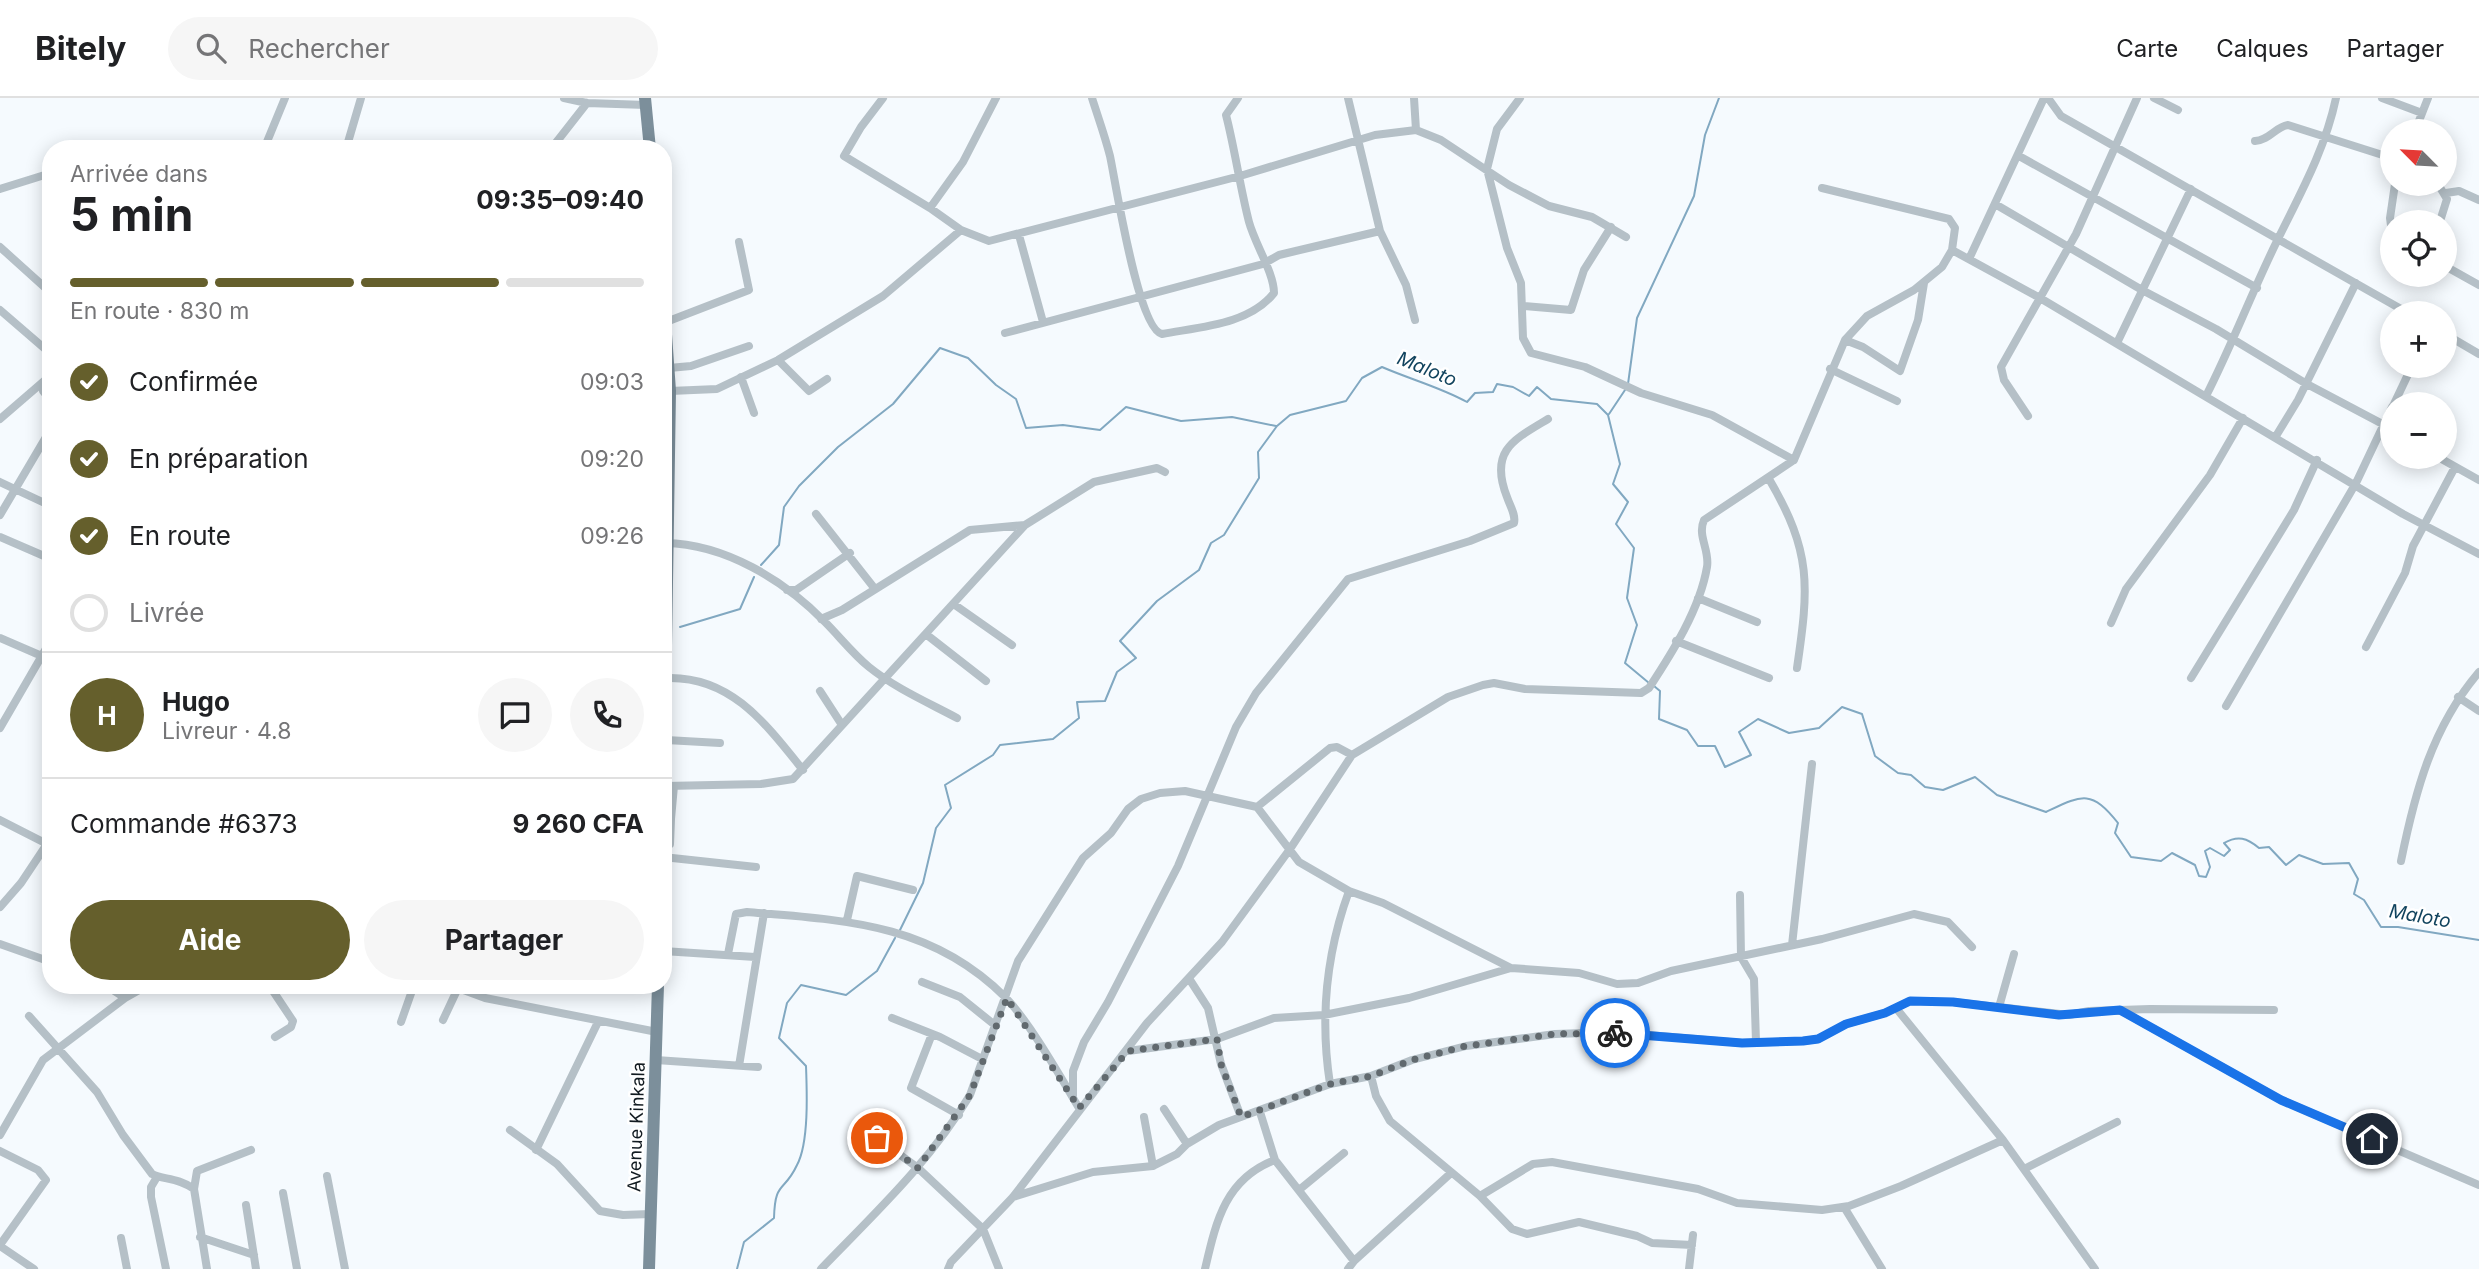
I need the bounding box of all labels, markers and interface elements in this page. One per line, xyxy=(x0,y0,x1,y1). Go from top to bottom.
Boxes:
search box xyxy=(168,17,658,80)
text: Bitely xyxy=(35,28,126,68)
icon: search xyxy=(192,29,230,67)
text: Rechercher xyxy=(248,33,390,64)
text: Carte xyxy=(2116,34,2178,63)
text: Calques xyxy=(2216,34,2309,63)
text: Partager xyxy=(2347,34,2444,63)
north arrow xyxy=(2380,119,2457,196)
map controls xyxy=(2380,119,2457,469)
text: Arrivée dans xyxy=(70,160,208,188)
text: 09:35–09:40 xyxy=(476,184,644,215)
text: 5 min xyxy=(70,186,193,242)
button: locate xyxy=(2380,210,2457,287)
text: En route · 830 m xyxy=(70,297,249,325)
button: + xyxy=(2380,301,2457,378)
water label: Maloto xyxy=(1394,347,1460,391)
icon: check xyxy=(70,363,108,401)
text: Confirmée xyxy=(129,366,258,397)
text: 09:03 xyxy=(580,368,644,396)
button: − xyxy=(2380,392,2457,469)
icon: check xyxy=(70,440,108,478)
text: En préparation xyxy=(129,443,309,474)
text: 09:20 xyxy=(580,445,644,473)
icon: check xyxy=(70,517,108,555)
text: En route xyxy=(129,520,231,551)
text: 09:26 xyxy=(580,522,644,550)
text: Livrée xyxy=(129,597,204,628)
button: chat xyxy=(478,678,552,752)
button: phone xyxy=(570,678,644,752)
text: Hugo xyxy=(162,686,230,717)
text: H xyxy=(97,700,117,731)
text: Livreur · 4.8 xyxy=(162,717,291,745)
text: Commande #6373 xyxy=(70,808,297,839)
text: 9 260 CFA xyxy=(512,808,644,839)
water label: Maloto xyxy=(2387,899,2453,933)
button: Aide xyxy=(70,900,350,980)
button: Partager xyxy=(364,900,644,980)
courier xyxy=(1580,998,1650,1068)
icon: bike xyxy=(1596,1014,1634,1052)
street label: Avenue Kinkala xyxy=(623,1062,649,1192)
pin xyxy=(847,1108,907,1168)
pin xyxy=(2342,1109,2402,1169)
icon: bag xyxy=(858,1119,896,1157)
icon: home xyxy=(2353,1120,2391,1158)

